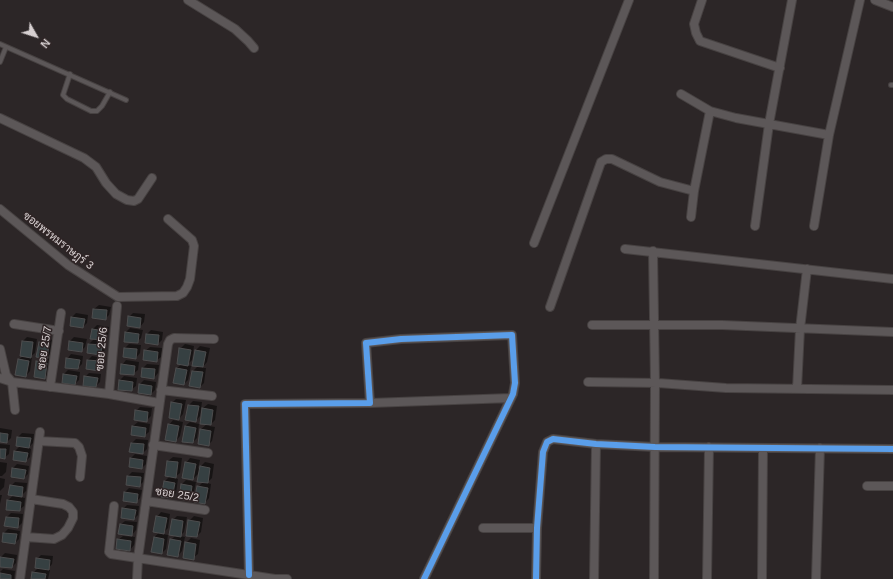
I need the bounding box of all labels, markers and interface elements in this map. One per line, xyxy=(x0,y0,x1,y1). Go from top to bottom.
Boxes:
north arrow xyxy=(16,16,56,56)
text: N xyxy=(38,37,52,50)
street label: ซอยพรหมราษฎร์ 3 xyxy=(20,209,96,273)
street label: ซอย 25/7 xyxy=(35,325,55,371)
street label: ซอย 25/6 xyxy=(94,327,110,371)
street label: ซอย 25/2 xyxy=(154,485,200,505)

